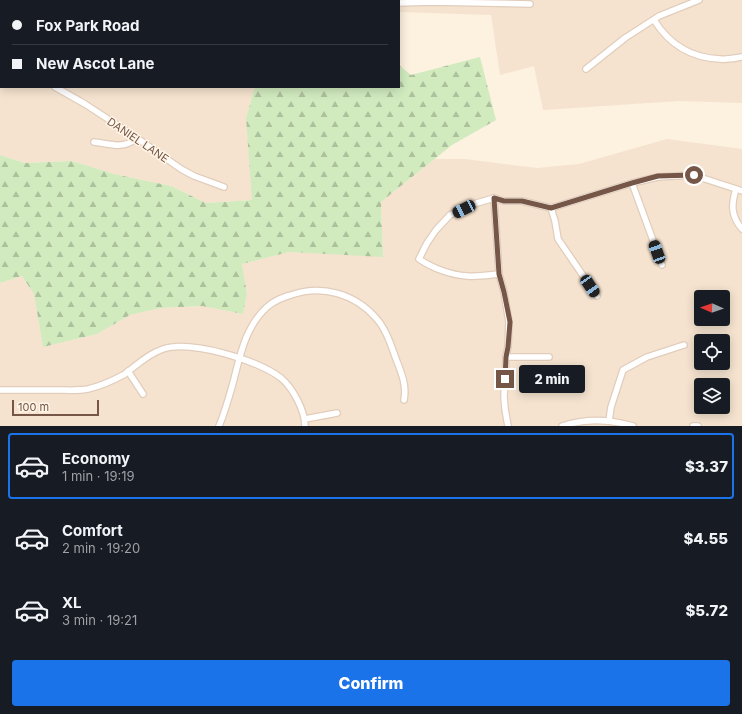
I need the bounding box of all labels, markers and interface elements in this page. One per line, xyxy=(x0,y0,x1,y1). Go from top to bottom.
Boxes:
text: Fox Park Road xyxy=(36,16,140,35)
text: New Ascot Lane xyxy=(36,54,154,73)
street label: DANIEL LANE xyxy=(105,114,171,166)
route start xyxy=(685,166,703,184)
car xyxy=(451,198,477,220)
car xyxy=(647,239,667,265)
car xyxy=(578,273,602,299)
north arrow xyxy=(694,290,730,326)
map controls xyxy=(694,290,730,414)
button: locate xyxy=(694,334,730,370)
callout: 2 min xyxy=(519,365,585,393)
route end xyxy=(496,370,514,388)
text: 2 min xyxy=(534,371,570,387)
button: layers xyxy=(694,378,730,414)
scale bar xyxy=(12,398,99,417)
text: 100 m xyxy=(18,400,49,414)
icon: car xyxy=(14,448,50,484)
text: Economy xyxy=(62,449,130,468)
text: $3.37 xyxy=(685,457,728,476)
text: 1 min · 19:19 xyxy=(62,468,135,484)
icon: car xyxy=(14,520,50,556)
text: Comfort xyxy=(62,521,123,540)
text: $4.55 xyxy=(683,529,728,548)
text: 2 min · 19:20 xyxy=(62,540,140,556)
icon: car xyxy=(14,592,50,628)
text: XL xyxy=(62,593,82,612)
text: $5.72 xyxy=(685,601,728,620)
text: 3 min · 19:21 xyxy=(62,612,137,628)
button: Confirm xyxy=(12,660,730,706)

